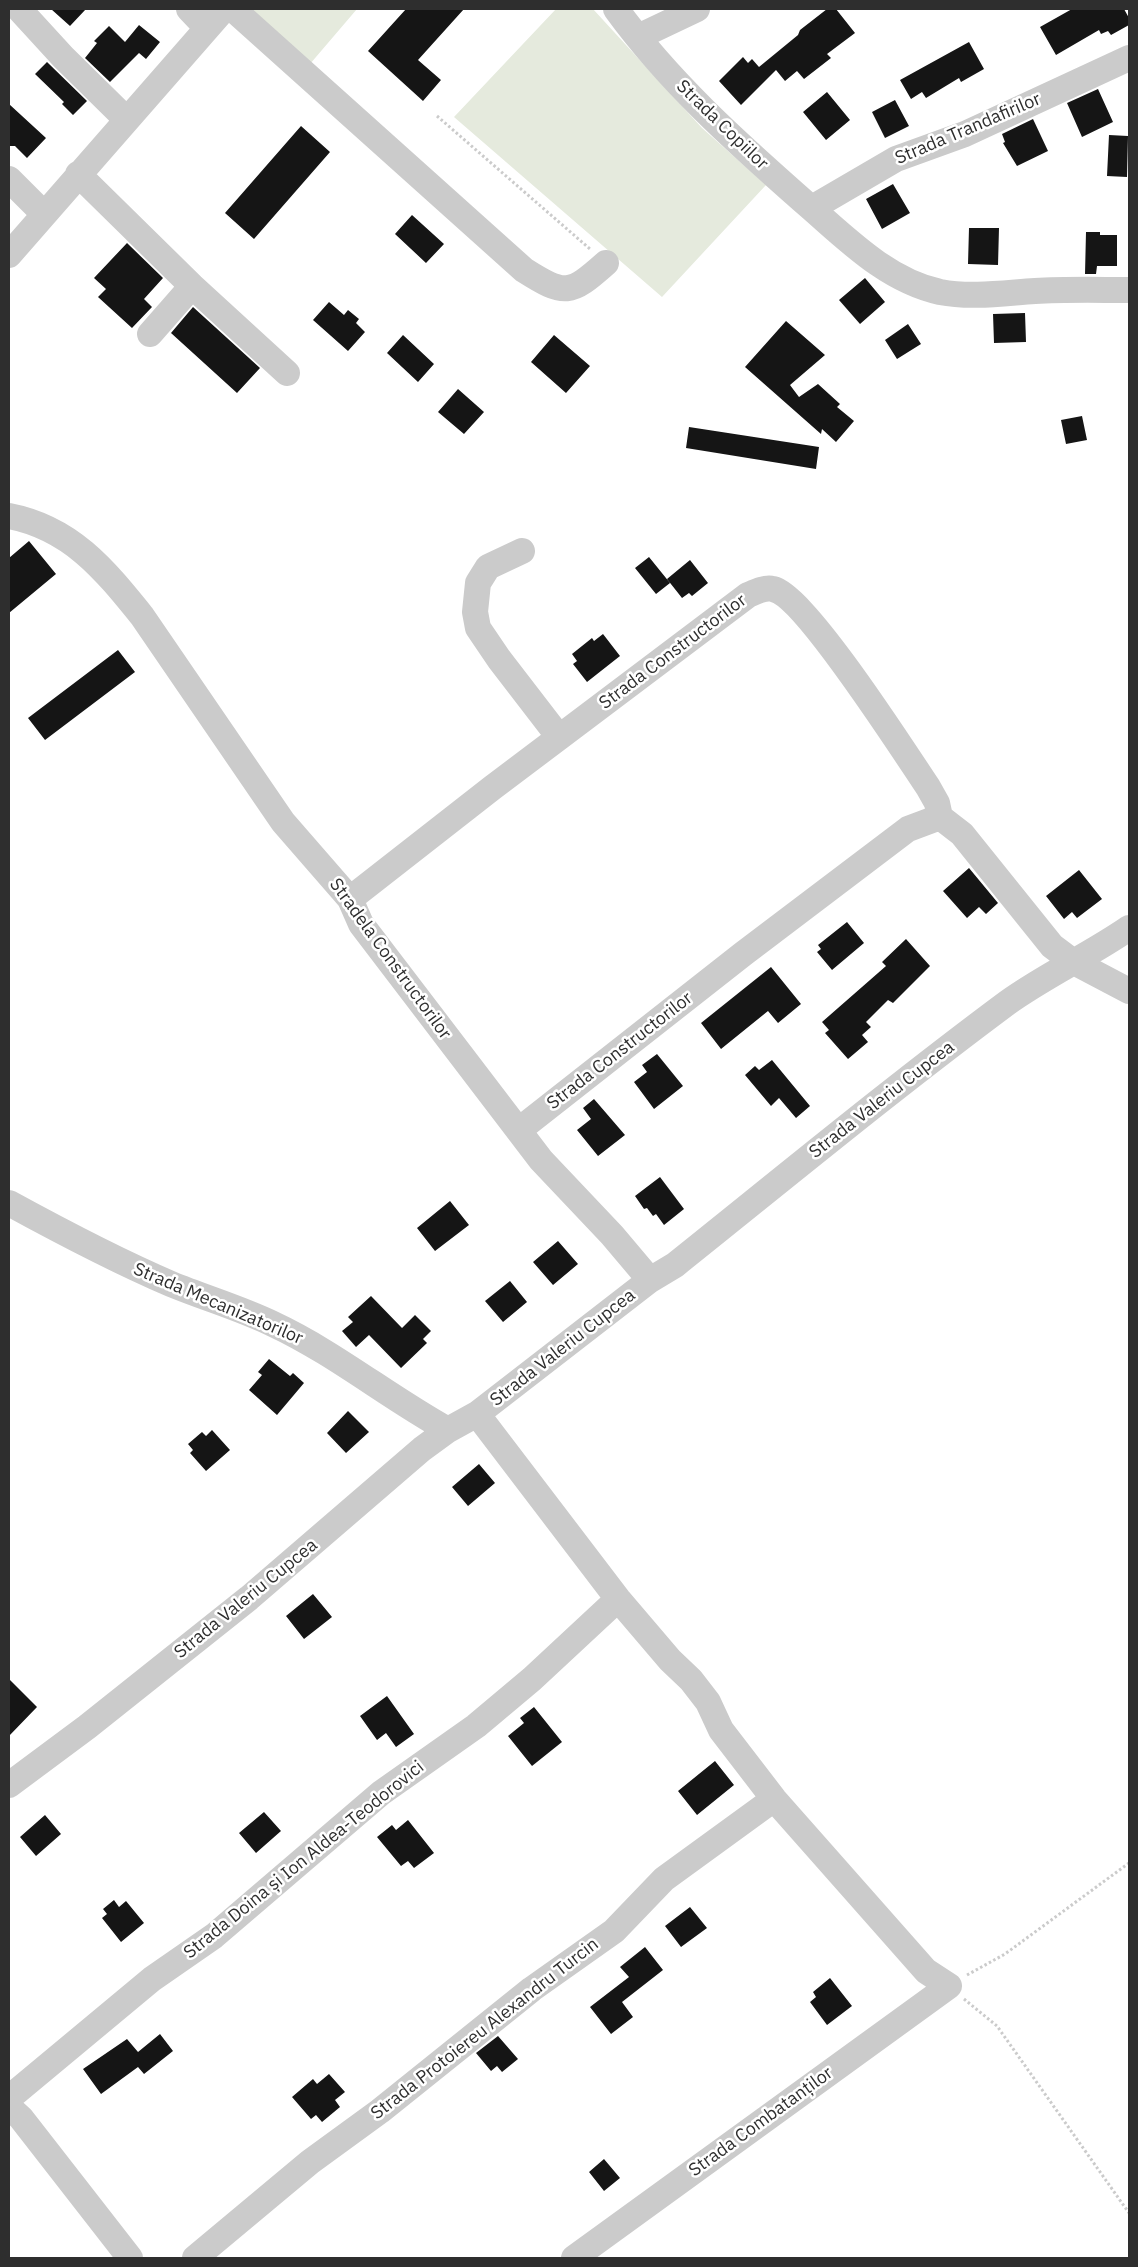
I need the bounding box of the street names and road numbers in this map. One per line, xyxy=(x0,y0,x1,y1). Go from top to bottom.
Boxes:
street label: Strada Copiilor xyxy=(672,76,772,174)
street label: Strada Trandafirilor xyxy=(892,89,1044,169)
street label: Strada Constructorilor xyxy=(595,590,751,714)
street label: Stradela Constructorilor xyxy=(324,874,456,1044)
street label: Strada Constructorilor xyxy=(543,988,697,1114)
street label: Strada Valeriu Cupcea xyxy=(805,1037,959,1163)
street label: Strada Mecanizatorilor xyxy=(130,1258,306,1350)
street label: Strada Valeriu Cupcea xyxy=(486,1285,640,1411)
street label: Strada Valeriu Cupcea xyxy=(170,1535,322,1663)
street label: Strada Doina și Ion Aldea-Teodorovici xyxy=(180,1756,428,1964)
street label: Strada Protoiereu Alexandru Turcin xyxy=(367,1933,603,2125)
street label: Strada Combatanților xyxy=(685,2062,837,2182)

